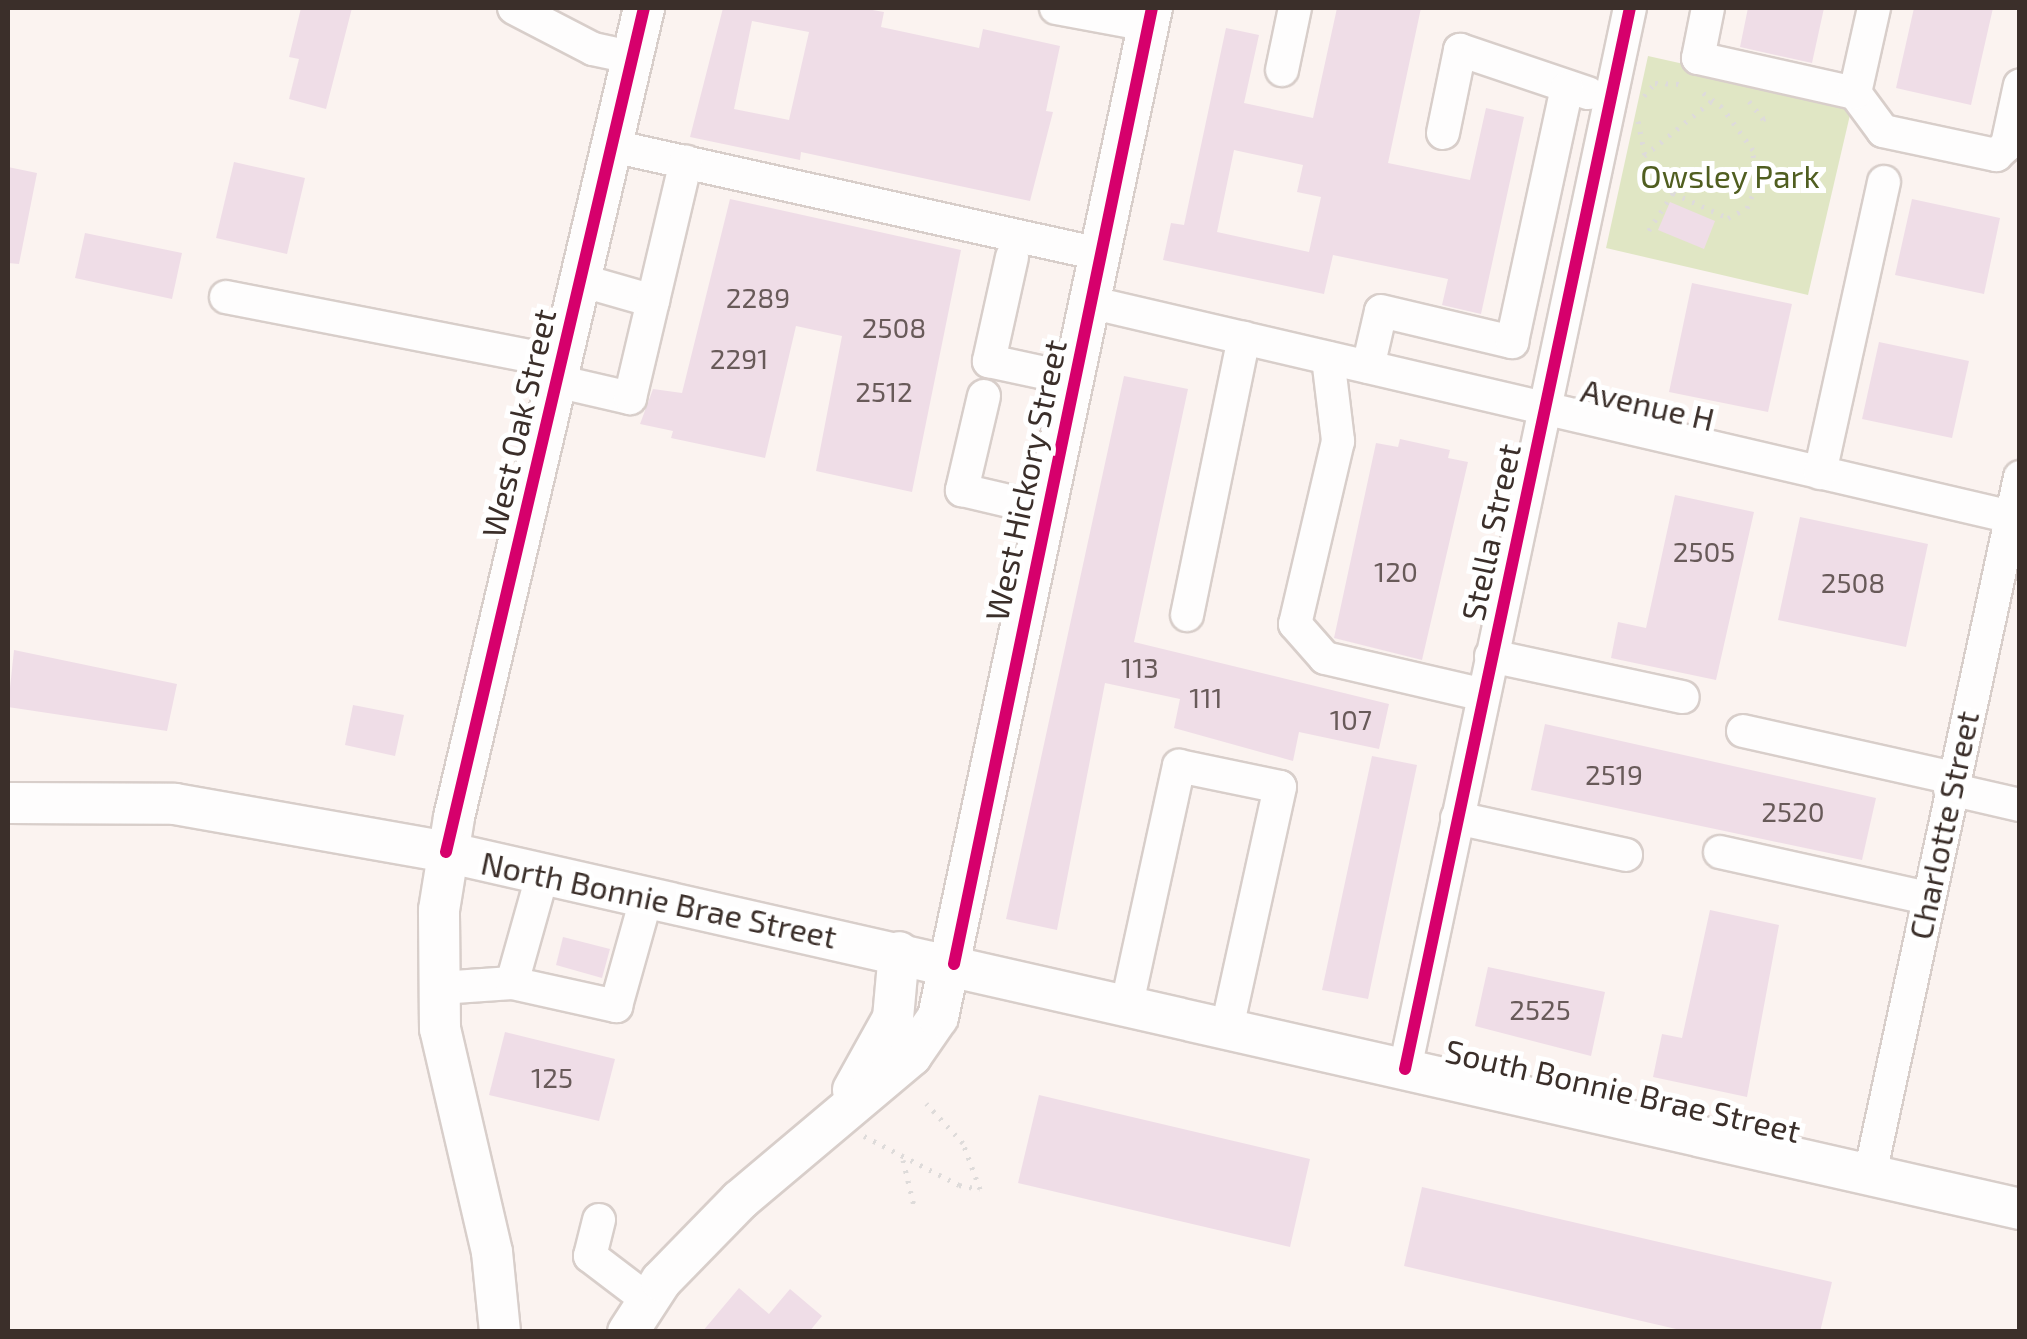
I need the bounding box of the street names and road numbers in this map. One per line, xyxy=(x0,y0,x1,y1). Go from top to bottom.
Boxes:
street label: West Oak Street xyxy=(473,305,563,541)
street label: West Hickory Street xyxy=(976,335,1074,625)
street label: Avenue H xyxy=(1578,370,1718,438)
street label: Stella Street xyxy=(1453,440,1527,624)
street label: Charlotte Street xyxy=(1900,707,1986,943)
street label: North Bonnie Brae Street xyxy=(478,843,840,955)
street label: South Bonnie Brae Street xyxy=(1442,1030,1804,1150)

